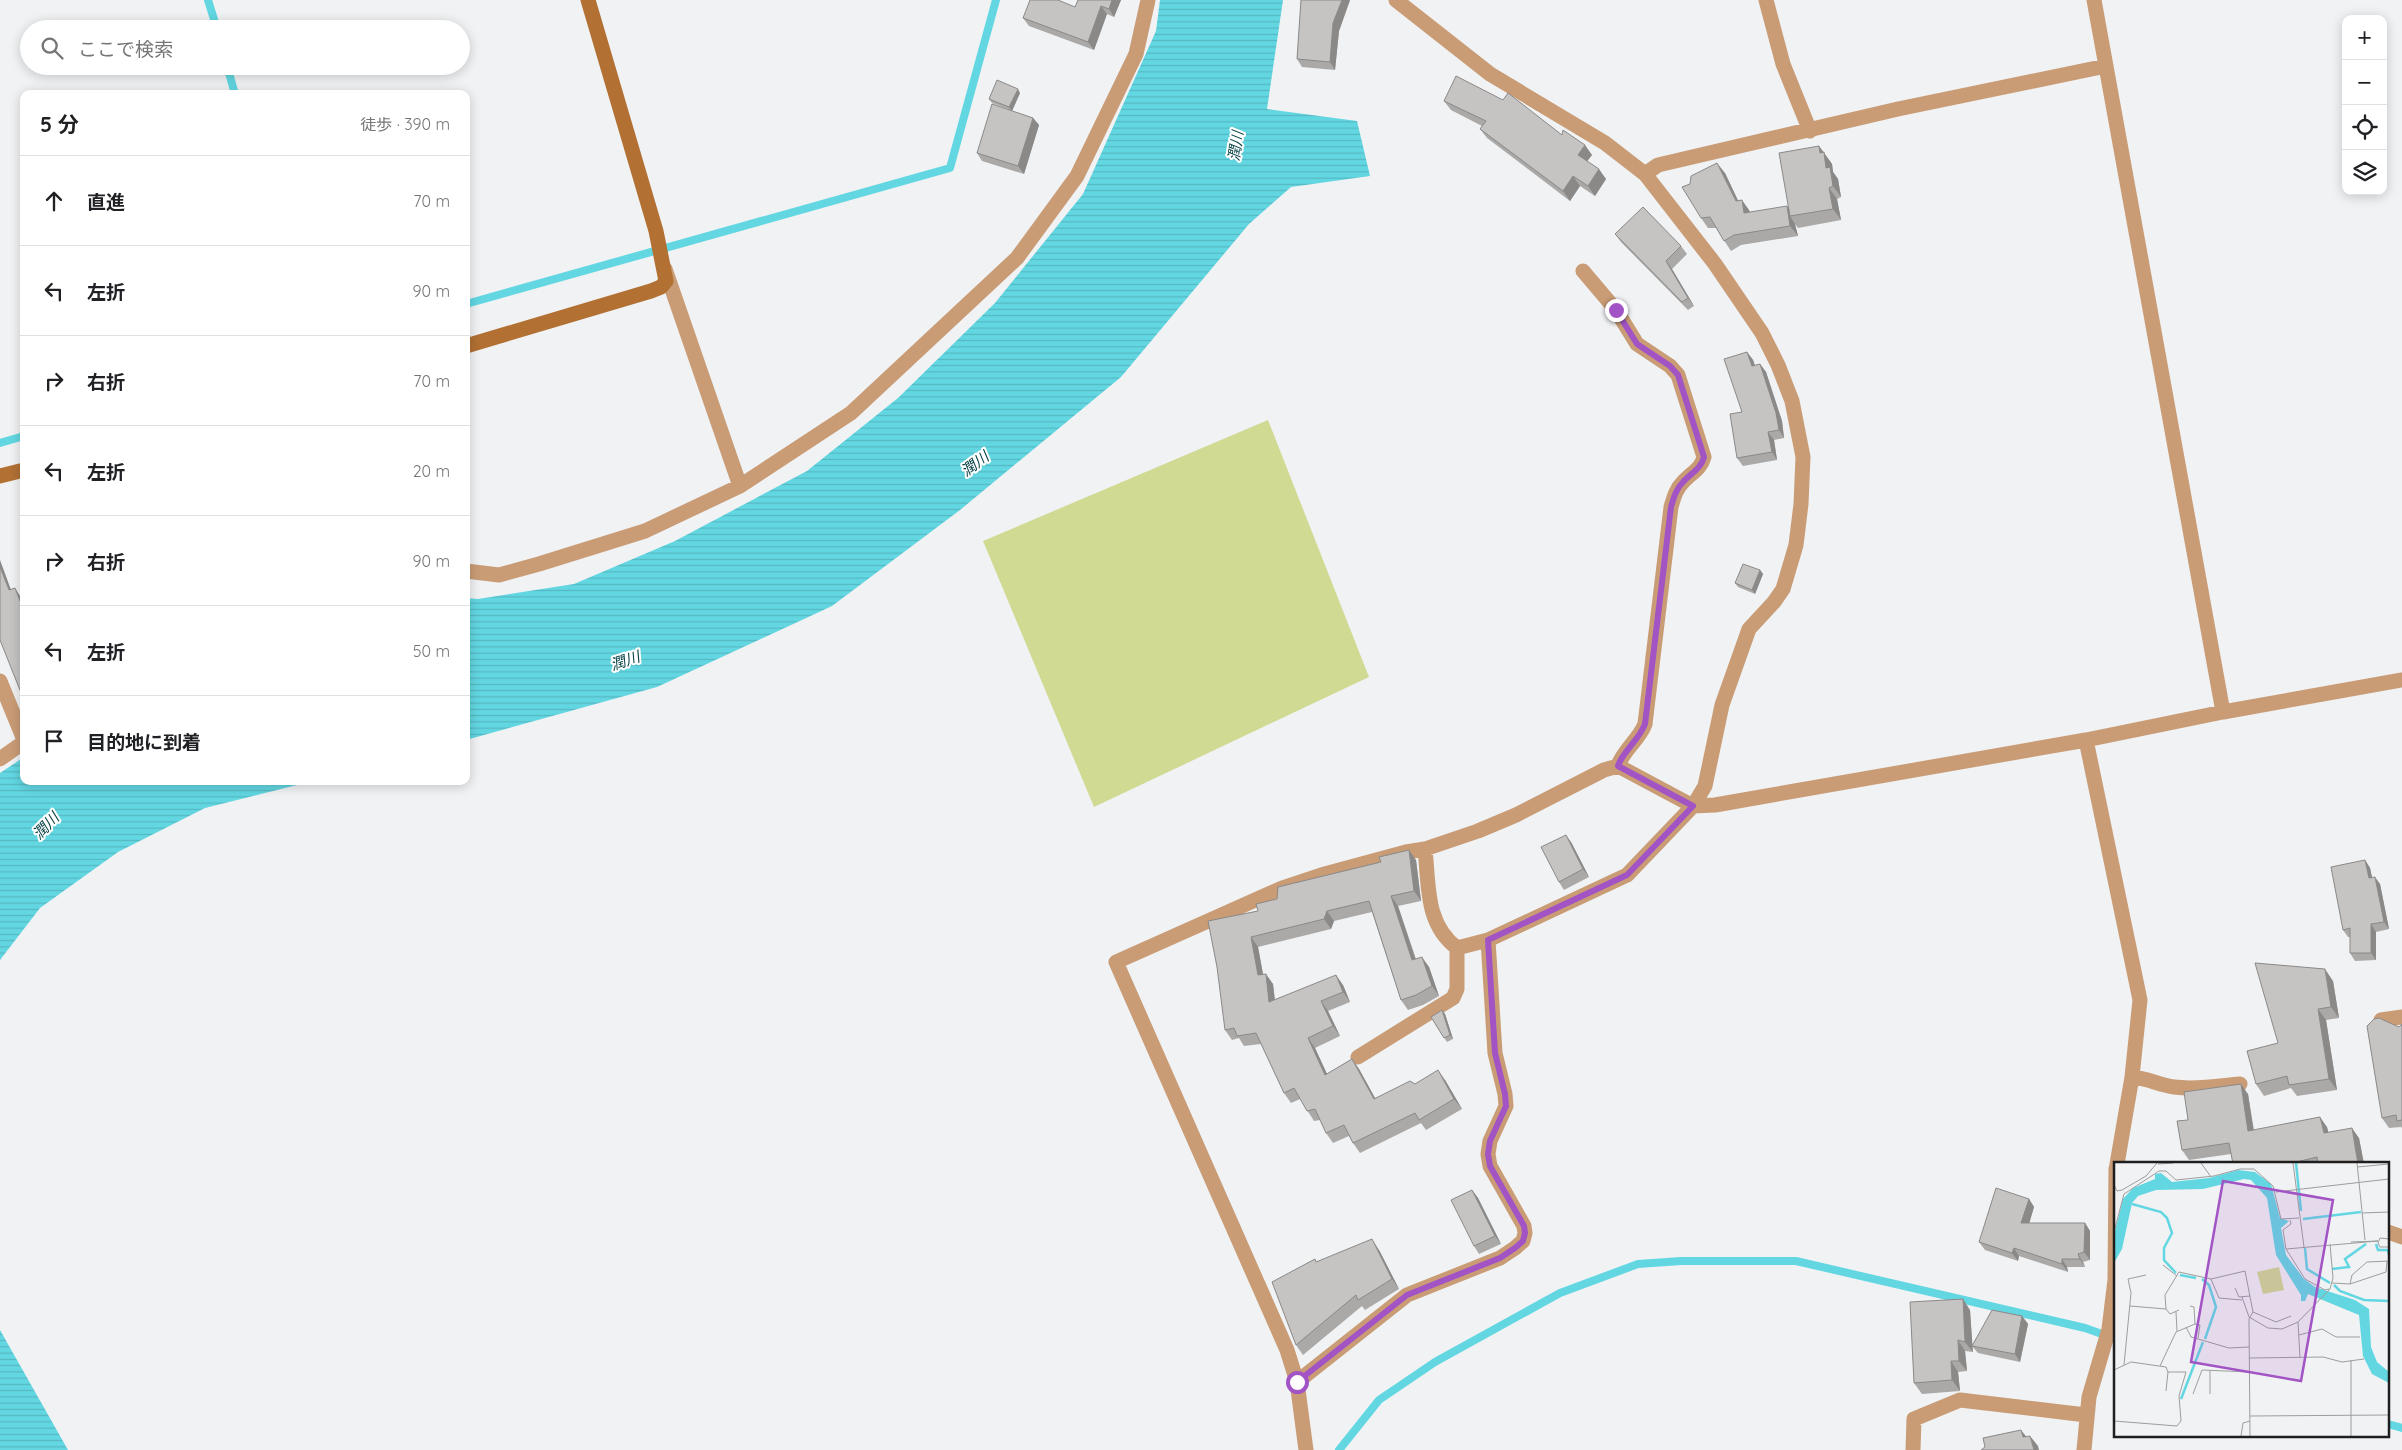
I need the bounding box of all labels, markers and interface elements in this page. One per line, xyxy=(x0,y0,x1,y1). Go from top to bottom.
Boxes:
map controls xyxy=(2342,15,2387,195)
button: + xyxy=(2342,15,2387,60)
search box xyxy=(20,20,470,75)
icon: search xyxy=(38,34,66,62)
text: ここで検索 xyxy=(78,37,173,61)
button: − xyxy=(2342,60,2387,105)
button: locate xyxy=(2342,105,2387,150)
text: 5 分 xyxy=(40,111,79,137)
text: 徒歩 · 390 m xyxy=(360,114,450,134)
water label: 潤川 xyxy=(1224,128,1247,162)
button: layers xyxy=(2342,150,2387,195)
icon: ahead xyxy=(40,187,68,215)
text: 直進 xyxy=(87,190,125,214)
text: 70 m xyxy=(413,191,450,211)
icon: left xyxy=(40,277,68,305)
text: 左折 xyxy=(87,280,125,304)
text: 90 m xyxy=(413,281,450,301)
route end xyxy=(1605,299,1628,322)
icon: right xyxy=(40,367,68,395)
text: 右折 xyxy=(87,370,125,394)
text: 70 m xyxy=(413,371,450,391)
water label: 潤川 xyxy=(957,446,994,480)
icon: left xyxy=(40,457,68,485)
text: 左折 xyxy=(87,460,125,484)
text: 20 m xyxy=(413,461,450,481)
icon: right xyxy=(40,547,68,575)
text: 右折 xyxy=(87,550,125,574)
text: 90 m xyxy=(413,551,450,571)
icon: left xyxy=(40,637,68,665)
text: 左折 xyxy=(87,640,125,664)
text: 50 m xyxy=(413,641,450,661)
water label: 潤川 xyxy=(608,646,644,674)
icon: arrive xyxy=(40,727,68,755)
text: 目的地に到着 xyxy=(87,730,201,754)
water label: 潤川 xyxy=(28,807,64,843)
inset map xyxy=(2114,1162,2390,1438)
route start xyxy=(1286,1371,1309,1394)

